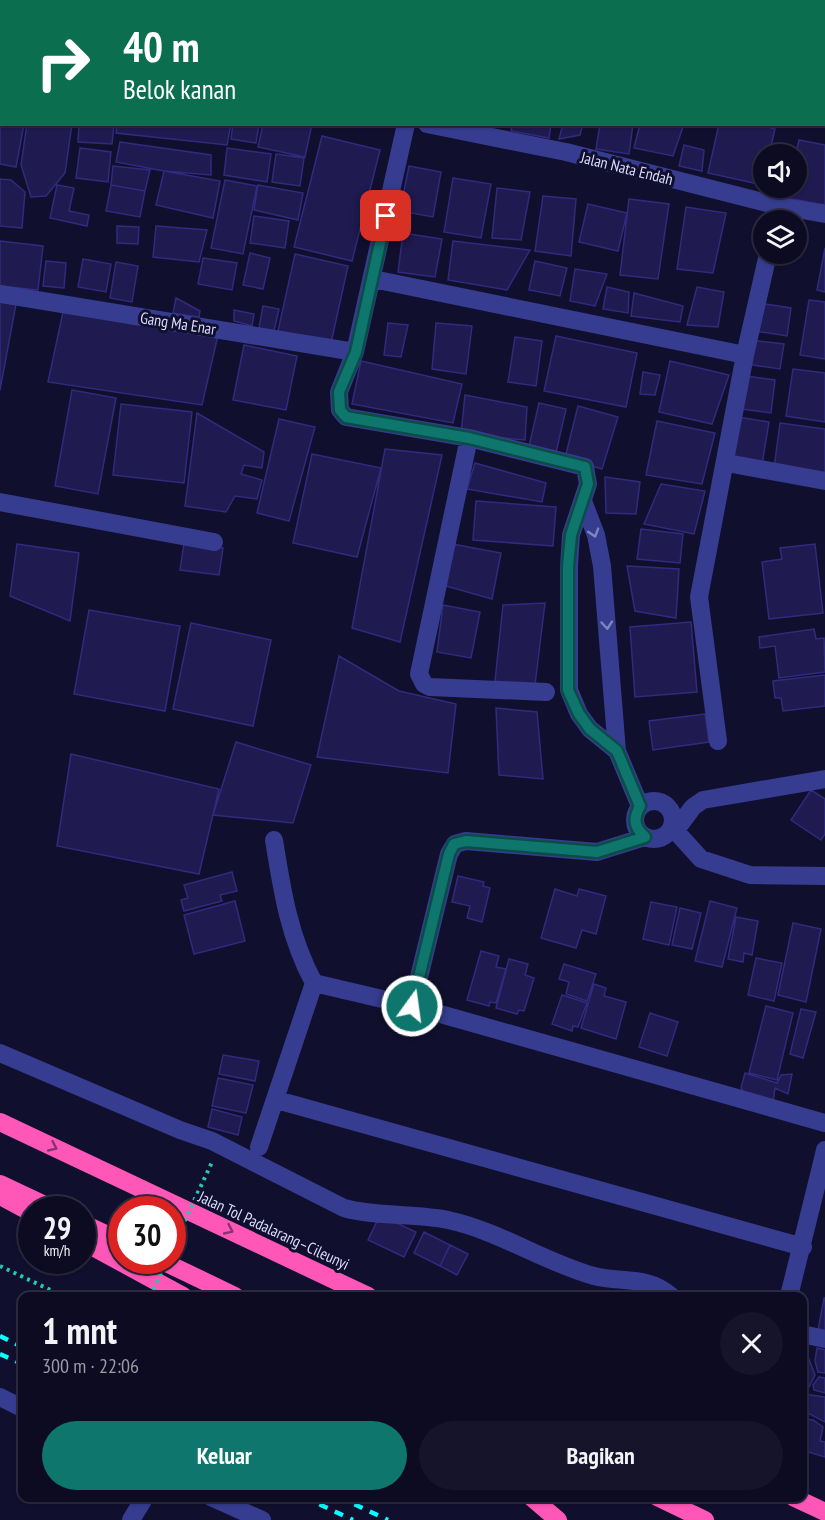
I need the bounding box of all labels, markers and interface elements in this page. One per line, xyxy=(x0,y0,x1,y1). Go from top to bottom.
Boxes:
text: 40 m xyxy=(123,19,200,74)
icon: right xyxy=(24,24,102,102)
text: Belok kanan xyxy=(123,72,236,106)
map controls xyxy=(753,144,807,264)
button: sound xyxy=(753,144,807,198)
street label: Jalan Nata Endah xyxy=(578,147,675,189)
pin xyxy=(360,190,411,241)
icon: arrive xyxy=(369,199,402,232)
button: layers xyxy=(753,210,807,264)
street label: Gang Ma Enar xyxy=(139,307,218,339)
one-way arrow xyxy=(587,527,599,538)
one-way arrow xyxy=(600,620,613,629)
position arrow xyxy=(380,974,444,1038)
one-way arrow xyxy=(46,1140,57,1152)
street label: Jalan Tol Padalarang–Cileunyi xyxy=(194,1186,353,1274)
speed limit sign: 30 xyxy=(108,1196,186,1274)
text: 29 xyxy=(43,1208,71,1247)
one-way arrow xyxy=(223,1223,234,1235)
text: km/h xyxy=(44,1241,70,1260)
text: 1 mnt xyxy=(42,1307,117,1354)
button: close xyxy=(720,1312,783,1375)
text: 300 m · 22:06 xyxy=(42,1353,139,1379)
button: Keluar xyxy=(42,1421,407,1490)
button: Bagikan xyxy=(419,1421,783,1490)

